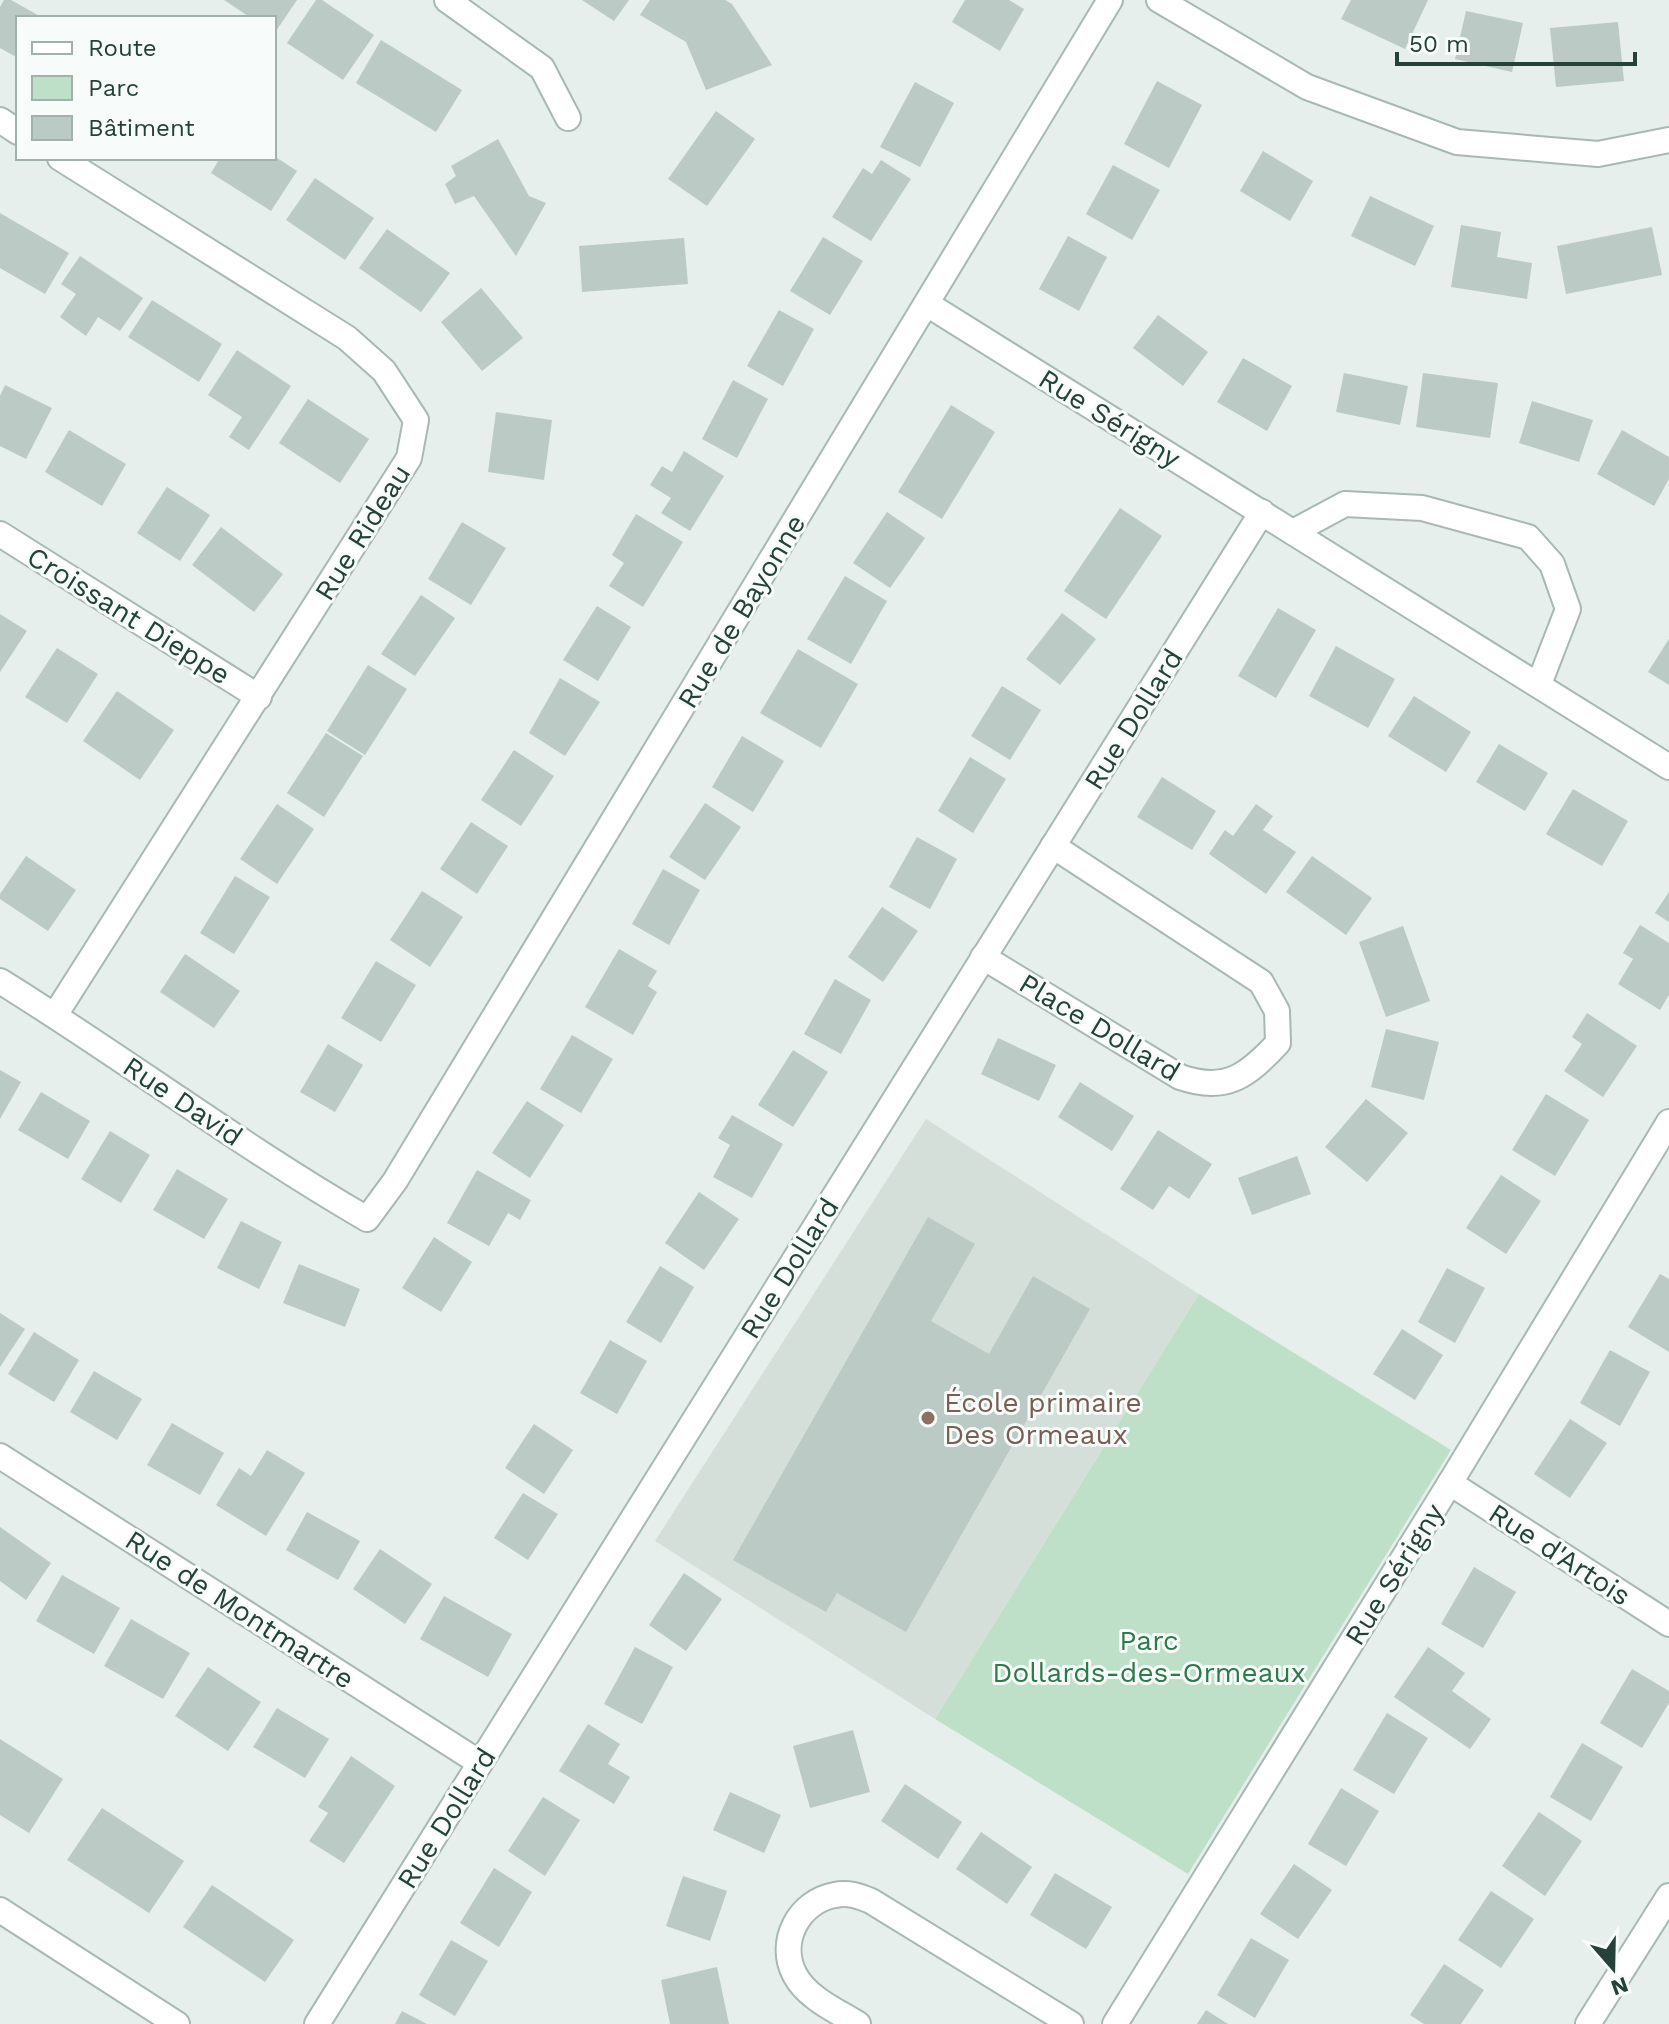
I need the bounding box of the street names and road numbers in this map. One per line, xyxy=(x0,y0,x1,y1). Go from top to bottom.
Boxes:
street label: Rue Sérigny xyxy=(1033,362,1187,475)
street label: Rue Rideau xyxy=(308,458,417,606)
street label: Rue de Bayonne xyxy=(671,508,812,714)
street label: Croissant Dieppe xyxy=(21,540,236,691)
street label: Rue Dollard xyxy=(1077,643,1190,796)
street label: Place Dollard xyxy=(1014,967,1186,1088)
street label: Rue David xyxy=(117,1050,248,1153)
street label: Rue Dollard xyxy=(733,1192,846,1345)
street label: Rue d'Artois xyxy=(1483,1496,1637,1612)
street label: Rue Sérigny xyxy=(1338,1497,1451,1651)
street label: Rue de Montmartre xyxy=(119,1523,360,1696)
street label: Rue Dollard xyxy=(390,1742,503,1895)

